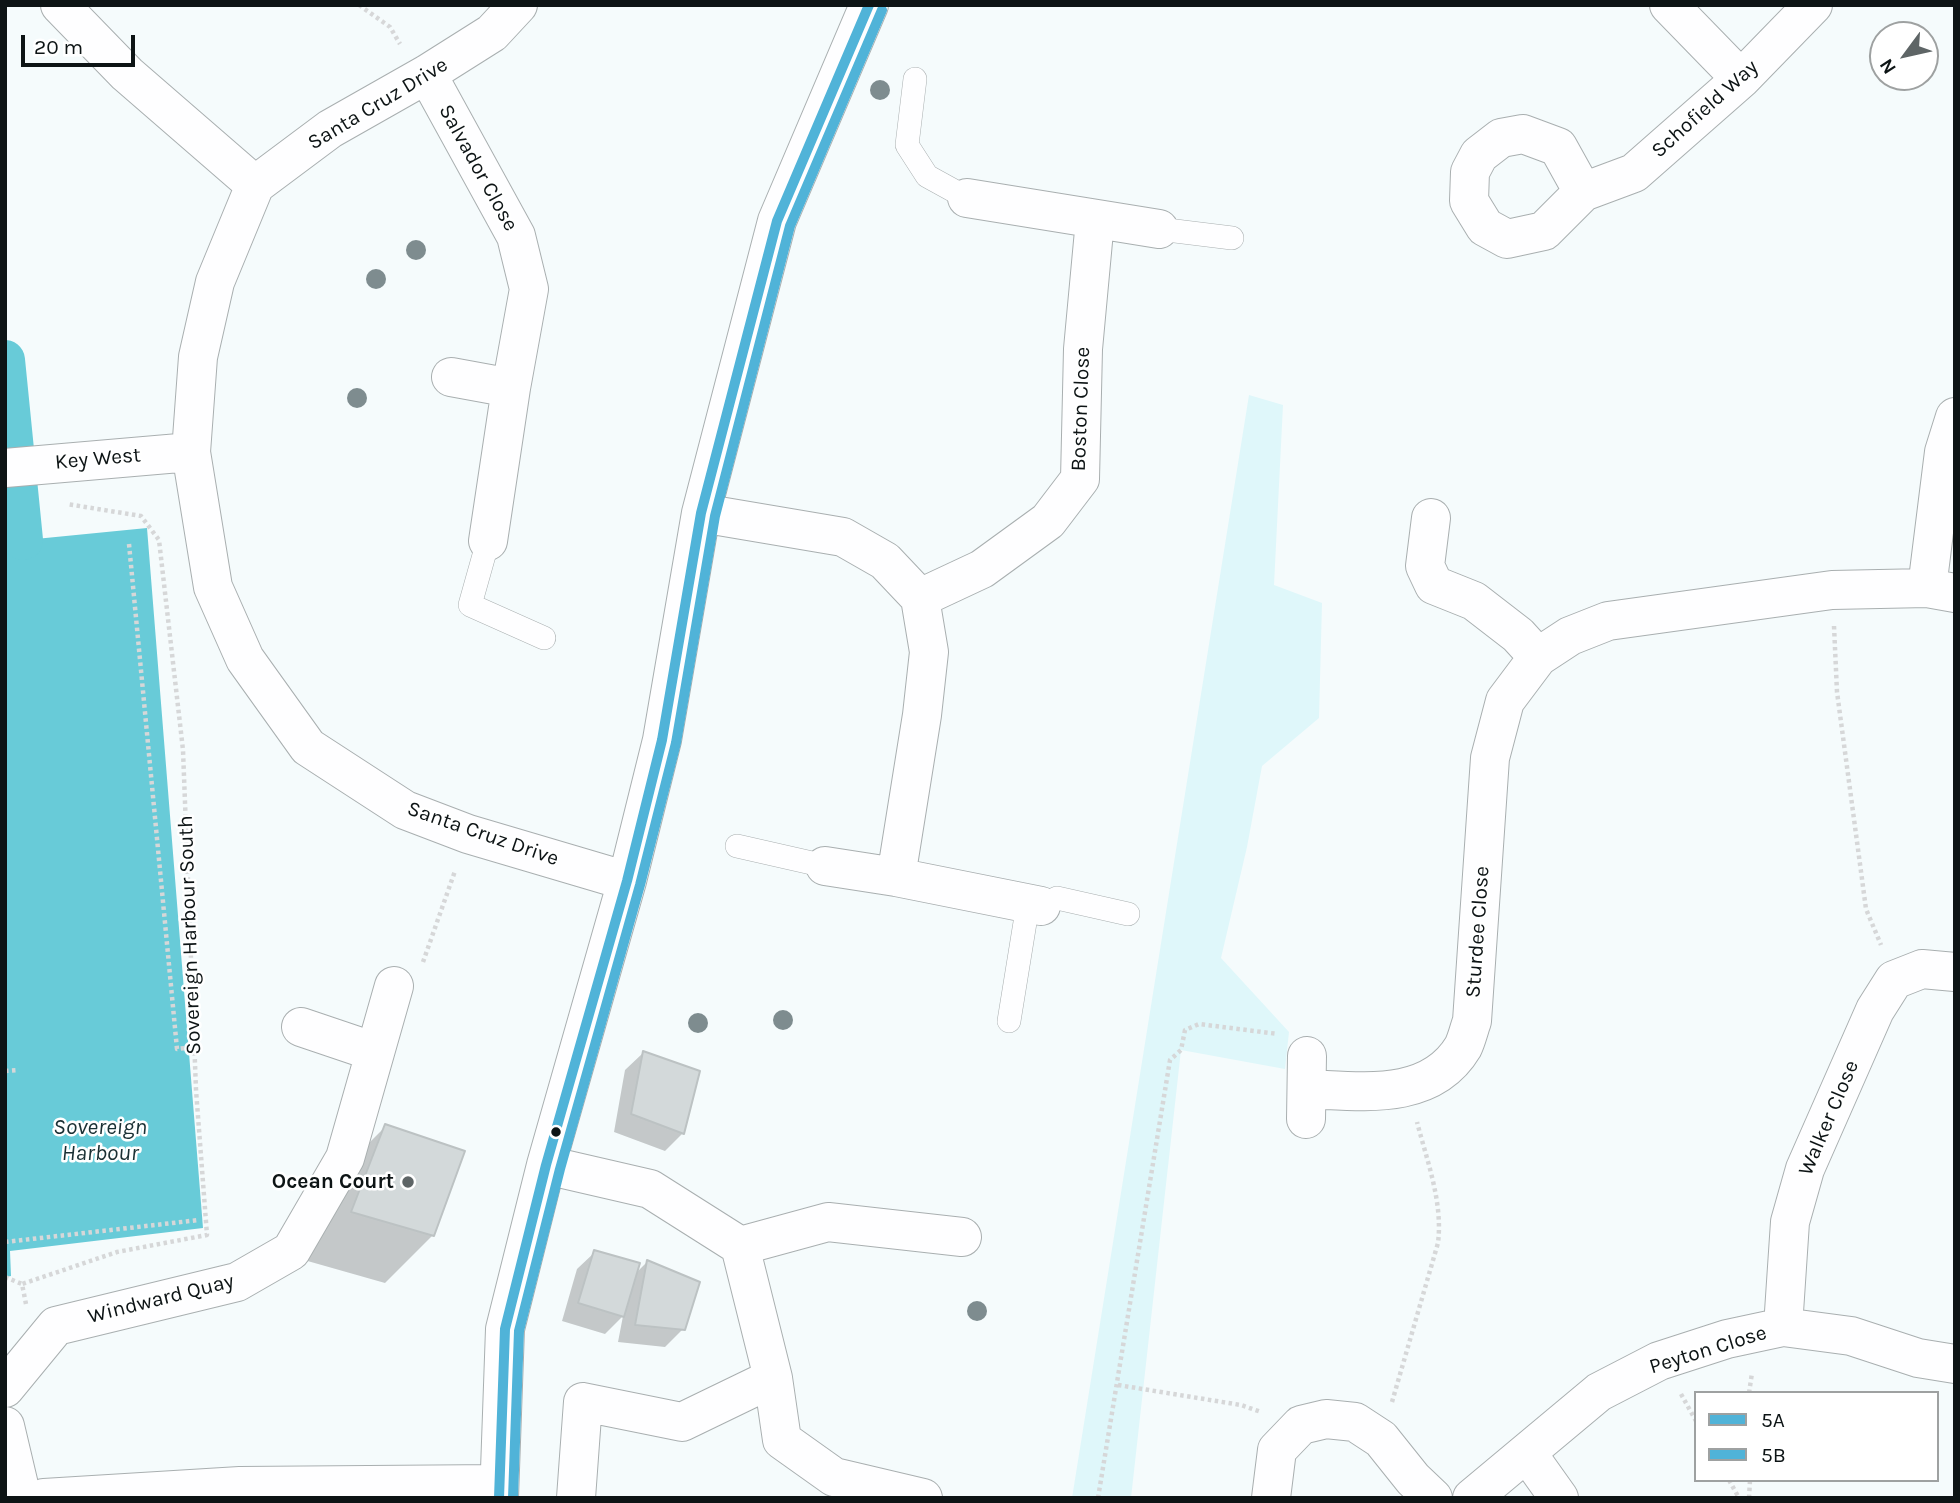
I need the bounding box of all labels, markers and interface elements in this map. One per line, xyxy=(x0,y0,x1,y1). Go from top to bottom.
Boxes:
scale bar xyxy=(24,21,138,65)
north arrow xyxy=(1869,21,1939,91)
text: 20 m xyxy=(34,35,83,59)
street label: Santa Cruz Drive xyxy=(304,52,452,156)
street label: Schofield Way xyxy=(1647,55,1763,163)
text: N xyxy=(1875,55,1901,78)
street label: Salvador Close xyxy=(433,100,523,236)
street label: Boston Close xyxy=(1066,346,1096,472)
street label: Key West xyxy=(54,443,142,475)
street label: Santa Cruz Drive xyxy=(404,796,562,872)
street label: Sovereign Harbour South xyxy=(173,815,207,1055)
street label: Sturdee Close xyxy=(1461,865,1495,999)
street label: Walker Close xyxy=(1793,1057,1865,1179)
water label: Sovereign Harbour xyxy=(53,1113,147,1167)
unlabelled marker xyxy=(549,1125,563,1139)
place label: Ocean Court xyxy=(272,1169,394,1195)
marker: Ocean Court xyxy=(400,1174,416,1190)
street label: Windward Quay xyxy=(85,1269,237,1329)
street label: Peyton Close xyxy=(1646,1320,1770,1380)
legend xyxy=(1694,1391,1939,1482)
text: 5A xyxy=(1761,1408,1785,1432)
text: 5B xyxy=(1761,1443,1786,1467)

